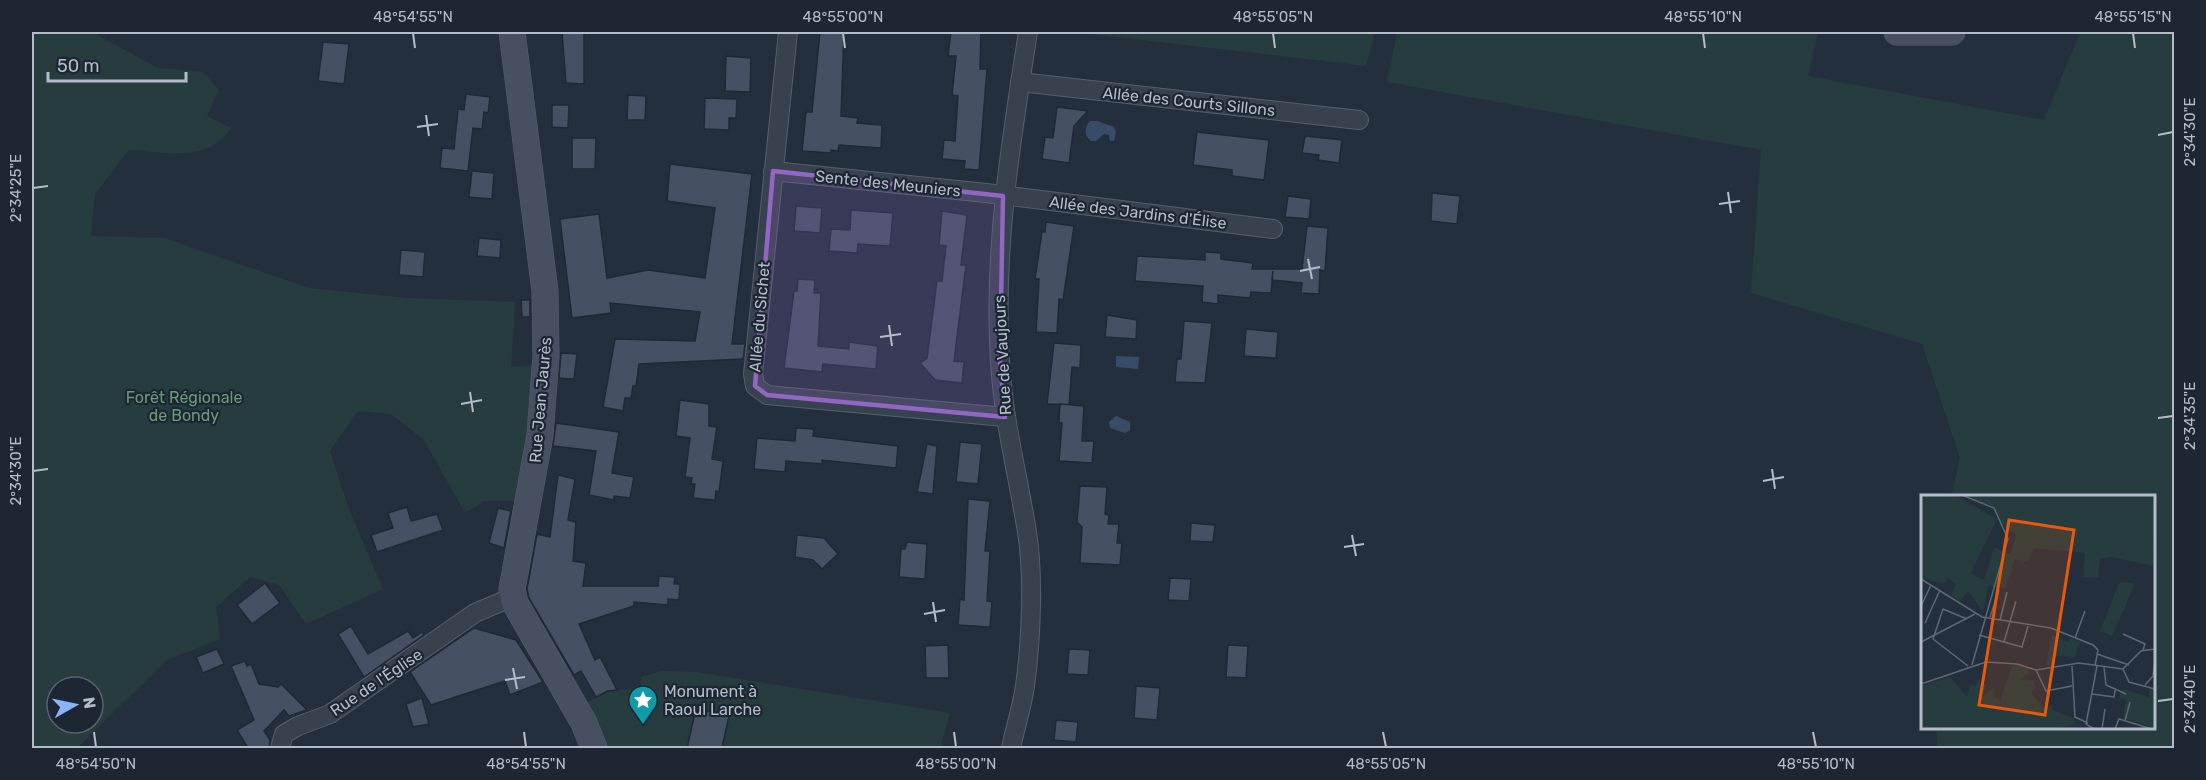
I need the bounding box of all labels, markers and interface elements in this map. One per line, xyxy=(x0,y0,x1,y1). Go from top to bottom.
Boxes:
text: 48°54'55"N xyxy=(373,8,453,26)
text: 48°55'00"N xyxy=(803,8,883,26)
text: 48°55'05"N xyxy=(1233,8,1313,26)
text: 48°55'10"N xyxy=(1664,8,1742,26)
text: 48°55'15"N xyxy=(2094,8,2172,26)
scale bar xyxy=(48,45,186,83)
text: 50 m xyxy=(57,55,100,77)
street label: Allée des Courts Sillons xyxy=(1102,83,1276,120)
text: 2°34'30"E xyxy=(2181,97,2199,167)
text: 2°34'25"E xyxy=(7,154,25,222)
street label: Sente des Meuniers xyxy=(814,166,962,201)
street label: Allée des Jardins d'Élise xyxy=(1048,192,1228,233)
street label: Allée du Sichet xyxy=(745,261,774,373)
street label: Rue de Vaujours xyxy=(990,294,1015,415)
street label: Rue Jean Jaurès xyxy=(526,336,555,464)
text: 2°34'35"E xyxy=(2181,382,2199,450)
park label: Forêt Régionale de Bondy xyxy=(126,388,242,425)
text: 2°34'30"E xyxy=(7,436,25,506)
inset map xyxy=(1921,495,2155,729)
street label: Rue de l'Église xyxy=(327,645,426,720)
text: 2°34'40"E xyxy=(2181,665,2199,733)
north arrow xyxy=(45,675,105,735)
place label: Monument à Raoul Larche xyxy=(664,682,761,719)
place icon: Monument à Raoul Larche xyxy=(627,684,659,726)
text: N xyxy=(79,696,100,710)
text: 48°54'50"N xyxy=(56,755,136,773)
text: 48°54'55"N xyxy=(486,755,566,773)
text: 48°55'00"N xyxy=(916,755,996,773)
text: 48°55'05"N xyxy=(1346,755,1426,773)
text: 48°55'10"N xyxy=(1777,755,1855,773)

